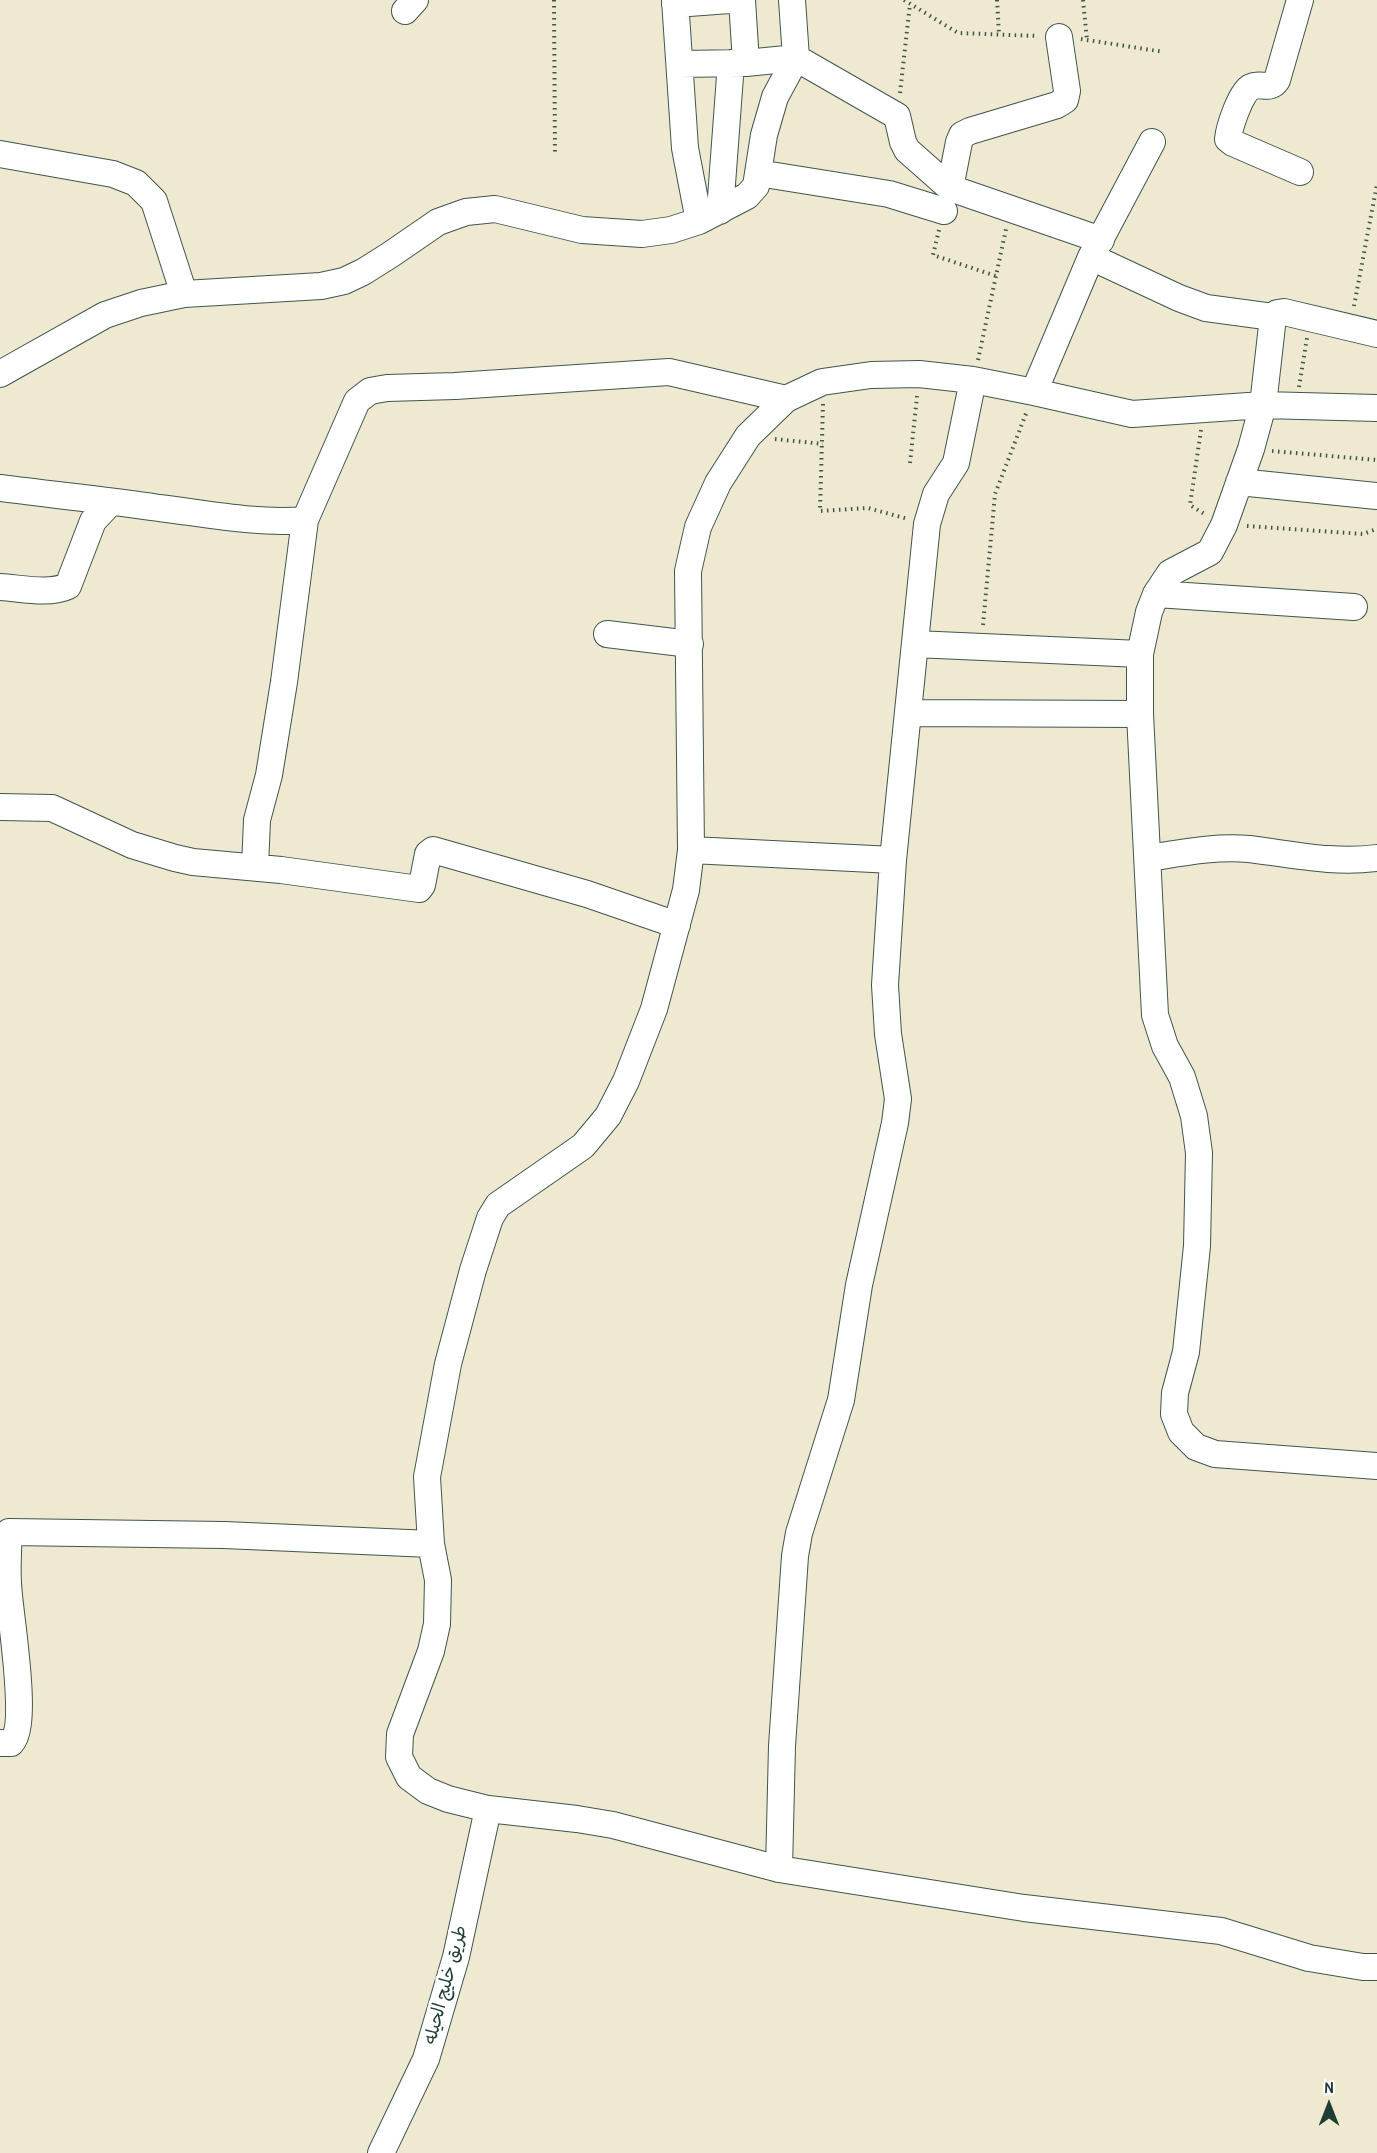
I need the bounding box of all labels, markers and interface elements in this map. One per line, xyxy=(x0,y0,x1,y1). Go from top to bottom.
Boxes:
street label: طريق خليج الحيله xyxy=(420,1923,472,2047)
north arrow xyxy=(1299,2075,1359,2135)
text: N xyxy=(1325,2076,1333,2098)

